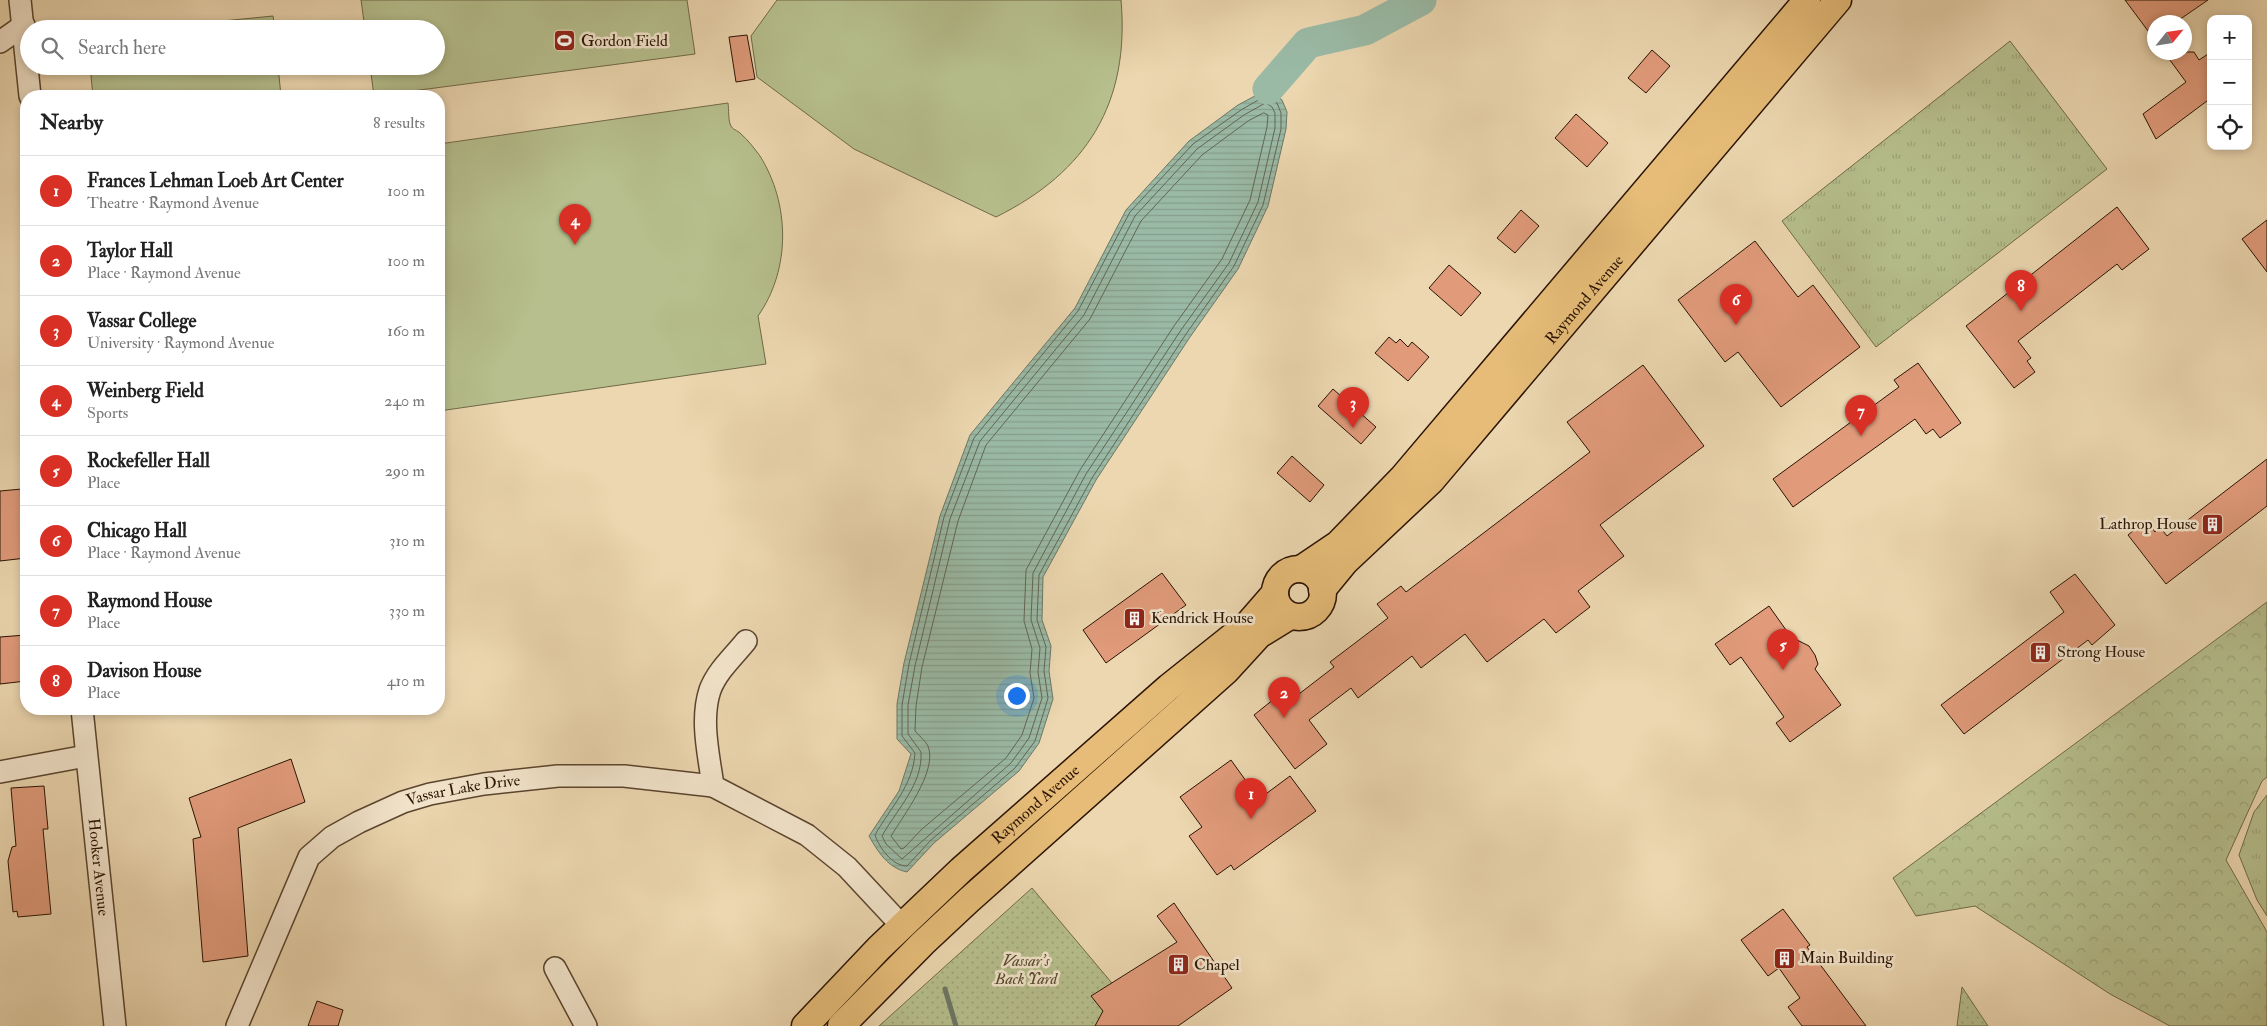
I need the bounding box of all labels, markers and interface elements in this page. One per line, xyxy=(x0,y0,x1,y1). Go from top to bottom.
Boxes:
north arrow xyxy=(2147,15,2192,60)
map controls xyxy=(2207,15,2252,150)
button: + xyxy=(2207,15,2252,60)
search box xyxy=(20,20,445,75)
sports icon: Gordon Field xyxy=(553,29,577,53)
place label: Gordon Field xyxy=(581,31,668,51)
icon: search xyxy=(38,34,66,62)
text: Search here xyxy=(78,36,166,60)
button: − xyxy=(2207,60,2252,105)
button: locate xyxy=(2207,105,2252,150)
text: Nearby xyxy=(40,109,103,136)
text: 8 results xyxy=(373,113,425,133)
text: Frances Lehman Loeb Art Center xyxy=(87,169,344,193)
text: 1 xyxy=(53,181,59,201)
text: 100 m xyxy=(387,181,425,201)
text: Theatre · Raymond Avenue xyxy=(87,193,259,213)
pin: 4 xyxy=(559,204,591,245)
text: Taylor Hall xyxy=(87,239,173,263)
text: 2 xyxy=(52,251,60,271)
text: 100 m xyxy=(387,251,425,271)
street label: Raymond Avenue xyxy=(1541,251,1628,348)
text: Place · Raymond Avenue xyxy=(87,263,241,283)
pin: 8 xyxy=(2005,270,2037,311)
pin: 6 xyxy=(1720,284,1752,325)
text: Vassar College xyxy=(87,309,196,333)
text: 3 xyxy=(53,321,59,341)
text: 160 m xyxy=(387,321,425,341)
text: University · Raymond Avenue xyxy=(87,333,274,353)
text: Weinberg Field xyxy=(87,379,204,403)
pin: 3 xyxy=(1337,387,1369,428)
text: 4 xyxy=(52,391,60,411)
text: 240 m xyxy=(384,391,425,411)
pin: 7 xyxy=(1845,395,1877,436)
text: Sports xyxy=(87,403,128,423)
text: Rockefeller Hall xyxy=(87,449,210,473)
text: 5 xyxy=(52,461,60,481)
text: 290 m xyxy=(385,461,425,481)
text: Place xyxy=(87,473,120,493)
building icon: Lathrop House xyxy=(2201,512,2225,536)
place label: Lathrop House xyxy=(2099,514,2197,535)
text: Chicago Hall xyxy=(87,519,187,543)
text: 6 xyxy=(52,531,60,551)
text: 310 m xyxy=(389,531,425,551)
text: Place · Raymond Avenue xyxy=(87,543,241,563)
text: Raymond House xyxy=(87,589,212,613)
text: 7 xyxy=(52,601,60,621)
text: 330 m xyxy=(389,601,425,621)
building icon: Kendrick House xyxy=(1123,606,1147,630)
place label: Kendrick House xyxy=(1151,608,1254,628)
text: Place xyxy=(87,613,120,633)
pin: 5 xyxy=(1767,629,1799,670)
building icon: Strong House xyxy=(2029,640,2053,664)
place label: Strong House xyxy=(2057,642,2146,662)
text: Davison House xyxy=(87,659,201,683)
text: 8 xyxy=(52,671,60,691)
text: 410 m xyxy=(387,671,425,691)
pin: 2 xyxy=(1268,677,1300,718)
text: Place xyxy=(87,683,120,703)
your location xyxy=(1004,683,1030,709)
street label: Raymond Avenue xyxy=(987,760,1084,849)
street label: Vassar Lake Drive xyxy=(404,770,522,811)
pin: 1 xyxy=(1235,778,1267,819)
street label: Hooker Avenue xyxy=(83,817,114,917)
building icon: Main Building xyxy=(1772,946,1796,970)
place label: Main Building xyxy=(1800,948,1894,968)
park label: Vassar's Back Yard xyxy=(994,951,1059,989)
building icon: Chapel xyxy=(1166,953,1190,977)
place label: Chapel xyxy=(1194,955,1240,976)

